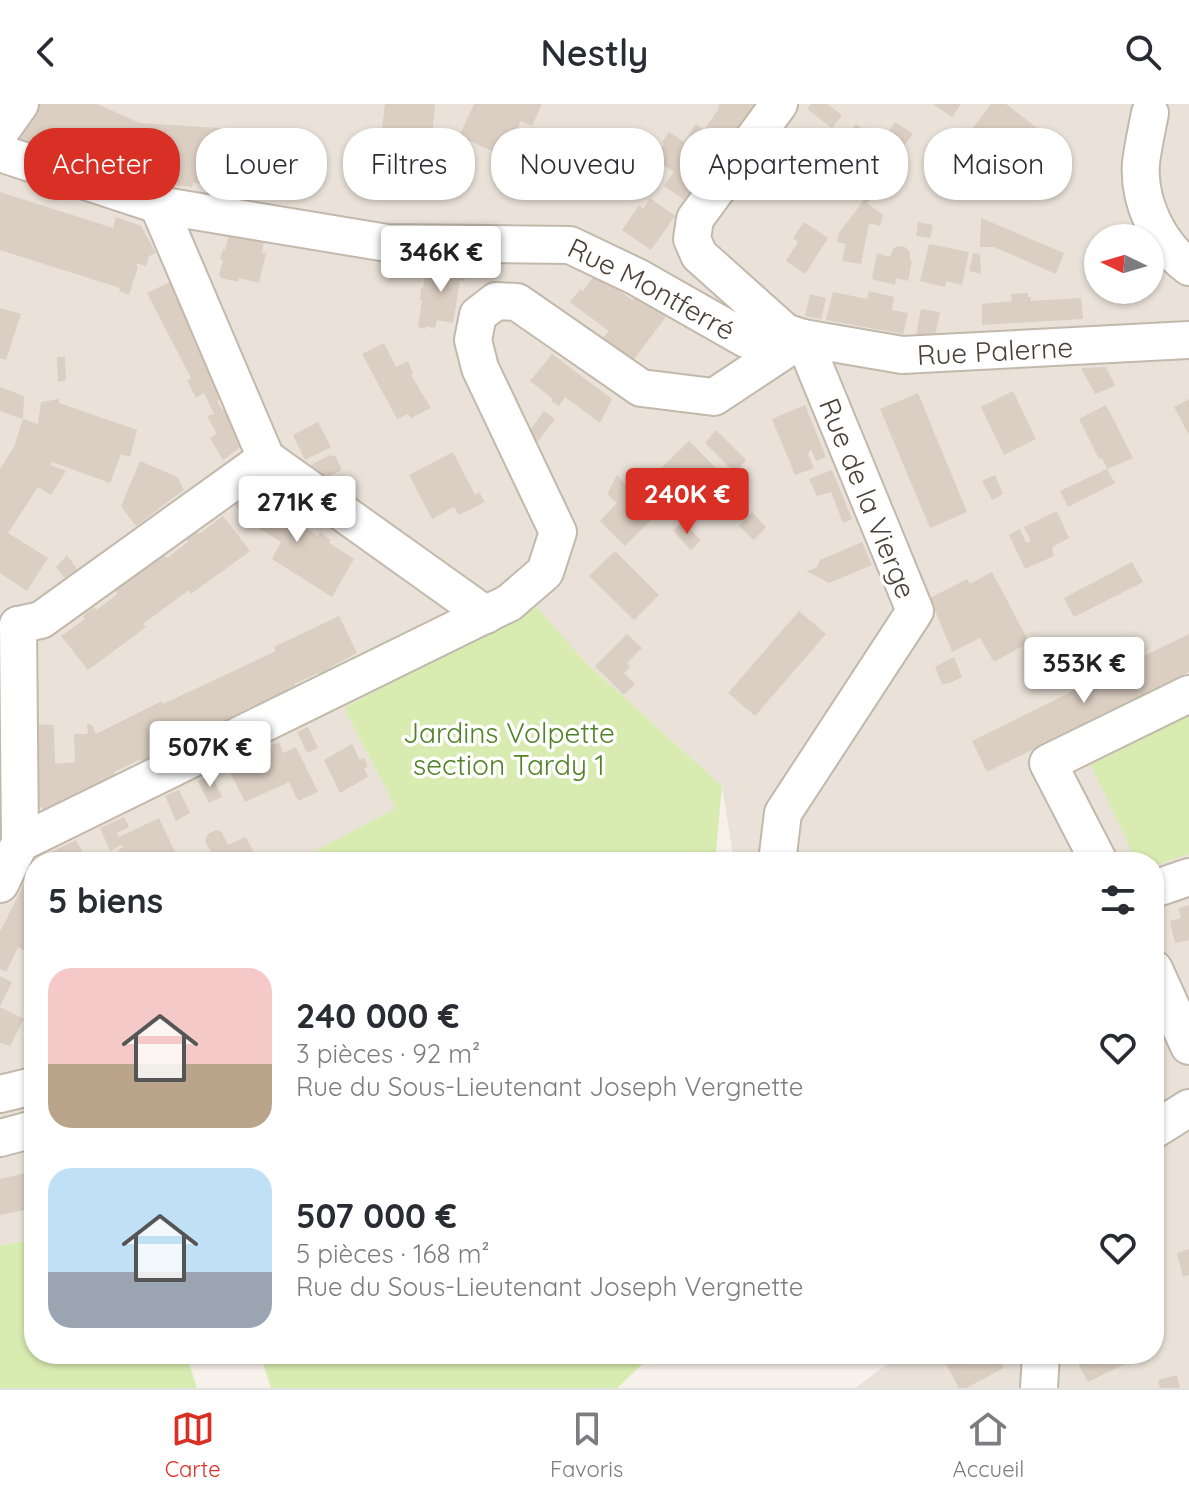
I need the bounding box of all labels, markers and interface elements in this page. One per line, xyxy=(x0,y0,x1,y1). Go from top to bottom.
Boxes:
icon: back xyxy=(24,30,68,74)
text: Nestly xyxy=(540,30,649,75)
icon: search xyxy=(1121,30,1165,74)
chip: Acheter xyxy=(24,128,180,200)
chip: Louer xyxy=(196,128,327,200)
chip: Filtres xyxy=(343,128,475,200)
chip: Nouveau xyxy=(491,128,664,200)
chip: Appartement xyxy=(680,128,908,200)
chip: Maison xyxy=(924,128,1072,200)
north arrow xyxy=(1084,224,1164,304)
map controls xyxy=(1084,224,1164,304)
pin: 346K € xyxy=(376,226,506,294)
street label: Rue Montferré xyxy=(563,229,742,347)
text: 346K € xyxy=(399,235,483,268)
street label: Rue Palerne xyxy=(916,329,1074,372)
street label: Rue de la Vierge xyxy=(812,393,924,603)
pin: 240K € xyxy=(622,468,752,536)
pin: 271K € xyxy=(232,476,362,544)
text: 240K € xyxy=(644,477,730,510)
text: 271K € xyxy=(257,485,337,518)
pin: 353K € xyxy=(1019,637,1149,705)
text: 353K € xyxy=(1042,646,1126,679)
park label: Jardins Volpette section Tardy 1 xyxy=(403,715,615,782)
pin: 507K € xyxy=(145,721,275,789)
text: 507K € xyxy=(168,730,252,763)
icon: filters xyxy=(1096,878,1140,922)
text: 5 biens xyxy=(48,879,163,922)
text: 240 000 € xyxy=(296,994,459,1037)
icon: home xyxy=(112,1000,208,1096)
icon: heart xyxy=(1096,1026,1140,1070)
text: 3 pièces · 92 m² xyxy=(296,1037,480,1070)
text: Rue du Sous-Lieutenant Joseph Vergnette xyxy=(296,1070,803,1103)
text: 507 000 € xyxy=(296,1194,457,1237)
icon: home xyxy=(112,1200,208,1296)
icon: heart xyxy=(1096,1226,1140,1270)
text: 5 pièces · 168 m² xyxy=(296,1237,490,1270)
text: Rue du Sous-Lieutenant Joseph Vergnette xyxy=(296,1270,803,1303)
tab: Carte xyxy=(165,1407,221,1483)
tab: Favoris xyxy=(550,1407,623,1483)
tab: Accueil xyxy=(953,1407,1024,1483)

